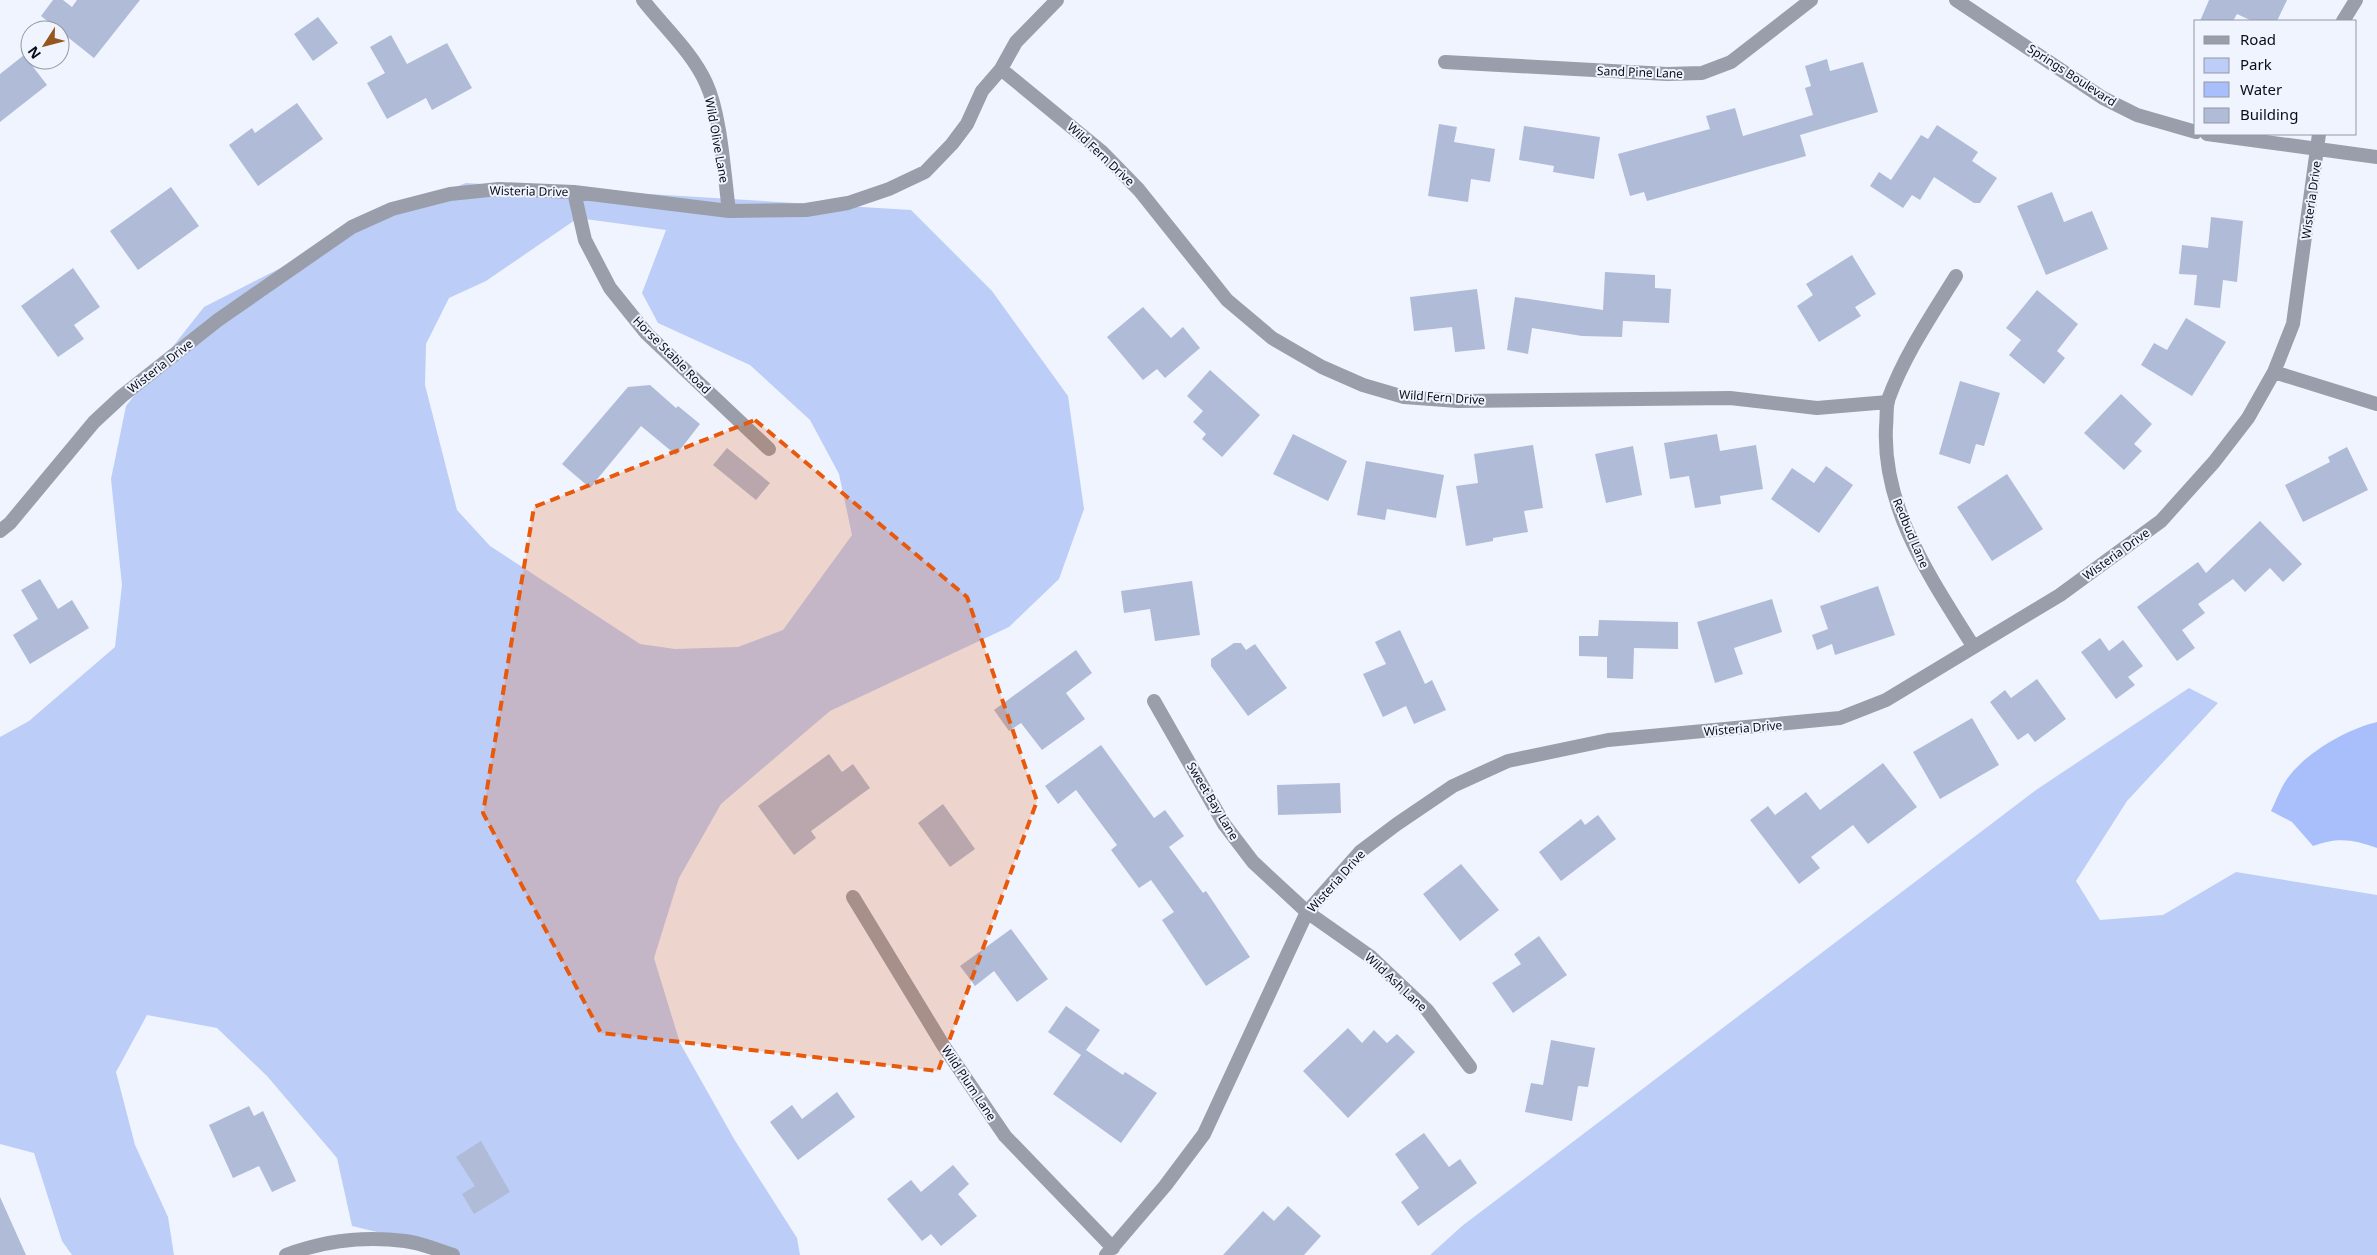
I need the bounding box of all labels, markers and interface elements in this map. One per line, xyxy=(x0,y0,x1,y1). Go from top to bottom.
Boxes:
north arrow xyxy=(20,20,70,70)
legend xyxy=(2194,20,2357,135)
text: Road xyxy=(2240,29,2276,49)
street label: Springs Boulevard xyxy=(2024,40,2120,110)
text: N xyxy=(23,43,45,63)
text: Park xyxy=(2240,54,2272,74)
street label: Sand Pine Lane xyxy=(1597,62,1684,82)
text: Water xyxy=(2240,79,2282,99)
street label: Wild Olive Lane xyxy=(701,96,733,184)
text: Building xyxy=(2240,104,2298,124)
street label: Wild Fern Drive xyxy=(1064,118,1138,190)
street label: Wisteria Drive xyxy=(2297,160,2325,240)
street label: Wisteria Drive xyxy=(490,182,569,200)
street label: Horse Stable Road xyxy=(629,312,715,398)
street label: Wisteria Drive xyxy=(124,335,196,397)
street label: Wild Fern Drive xyxy=(1398,386,1486,408)
street label: Redbud Lane xyxy=(1889,496,1933,571)
street label: Wisteria Drive xyxy=(2079,524,2153,584)
street label: Wisteria Drive xyxy=(1703,716,1783,740)
street label: Sweet Bay Lane xyxy=(1183,759,1243,843)
street label: Wisteria Drive xyxy=(1303,846,1369,916)
street label: Wild Ash Lane xyxy=(1361,949,1431,1015)
street label: Wild Plum Lane xyxy=(938,1042,1001,1124)

